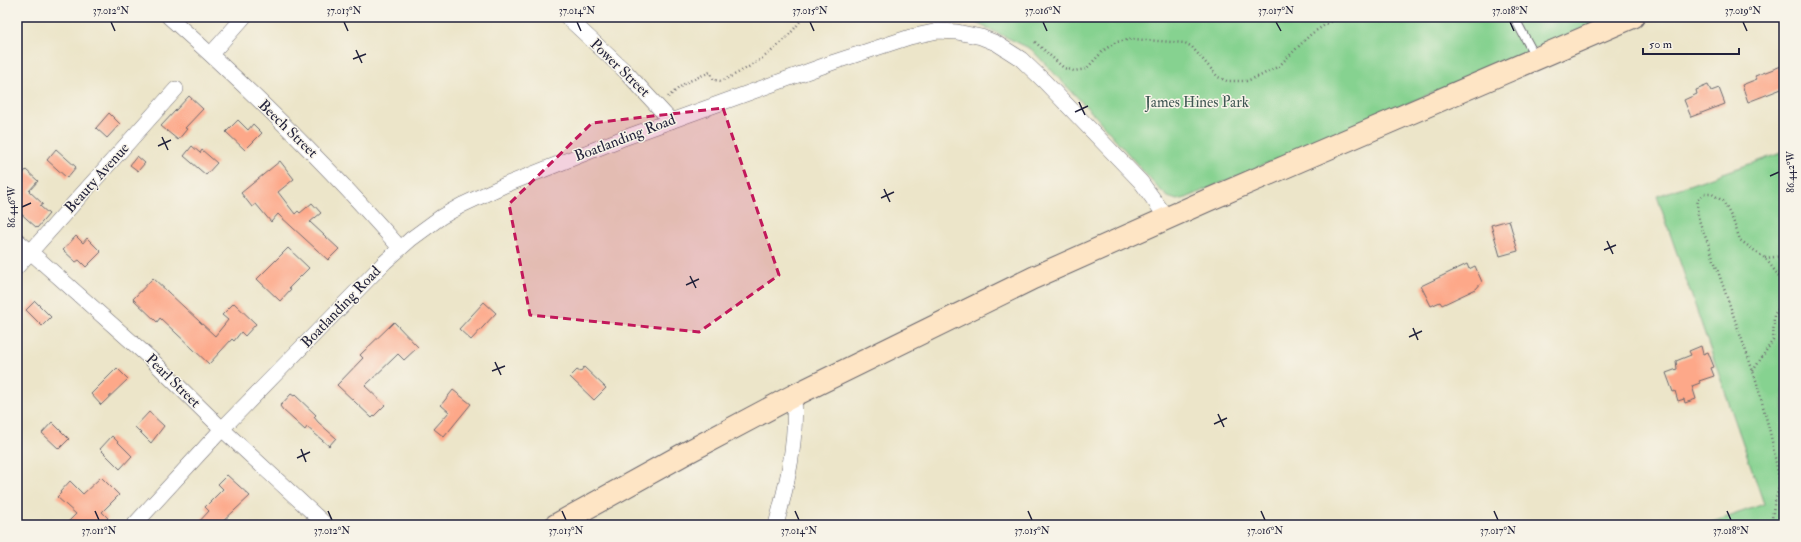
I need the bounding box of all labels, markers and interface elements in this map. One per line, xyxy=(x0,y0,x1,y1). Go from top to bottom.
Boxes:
text: 37.012°N xyxy=(93,5,129,17)
text: 37.013°N xyxy=(326,5,362,17)
text: 37.014°N xyxy=(559,5,595,17)
text: 37.015°N xyxy=(792,5,828,17)
text: 37.016°N xyxy=(1025,5,1061,17)
text: 37.017°N xyxy=(1258,5,1294,17)
text: 37.018°N xyxy=(1492,5,1528,17)
text: 37.019°N xyxy=(1725,5,1761,17)
scale bar xyxy=(1643,30,1739,56)
street label: Power Street xyxy=(586,35,654,101)
text: 50 m xyxy=(1649,37,1673,52)
park label: James Hines Park xyxy=(1144,93,1249,113)
street label: Beech Street xyxy=(254,96,322,162)
street label: Boatlanding Road xyxy=(572,110,679,166)
street label: Beauty Avenue xyxy=(60,139,134,217)
text: 86.442°W xyxy=(1785,150,1797,193)
text: 86.446°W xyxy=(6,186,18,228)
street label: Boatlanding Road xyxy=(297,262,385,352)
street label: Pearl Street xyxy=(141,350,205,412)
text: 37.011°N xyxy=(82,525,116,537)
text: 37.012°N xyxy=(314,525,350,537)
text: 37.013°N xyxy=(548,525,584,537)
text: 37.014°N xyxy=(781,525,817,537)
text: 37.015°N xyxy=(1014,525,1050,537)
text: 37.016°N xyxy=(1247,525,1283,537)
text: 37.017°N xyxy=(1480,525,1516,537)
text: 37.018°N xyxy=(1713,525,1749,537)

